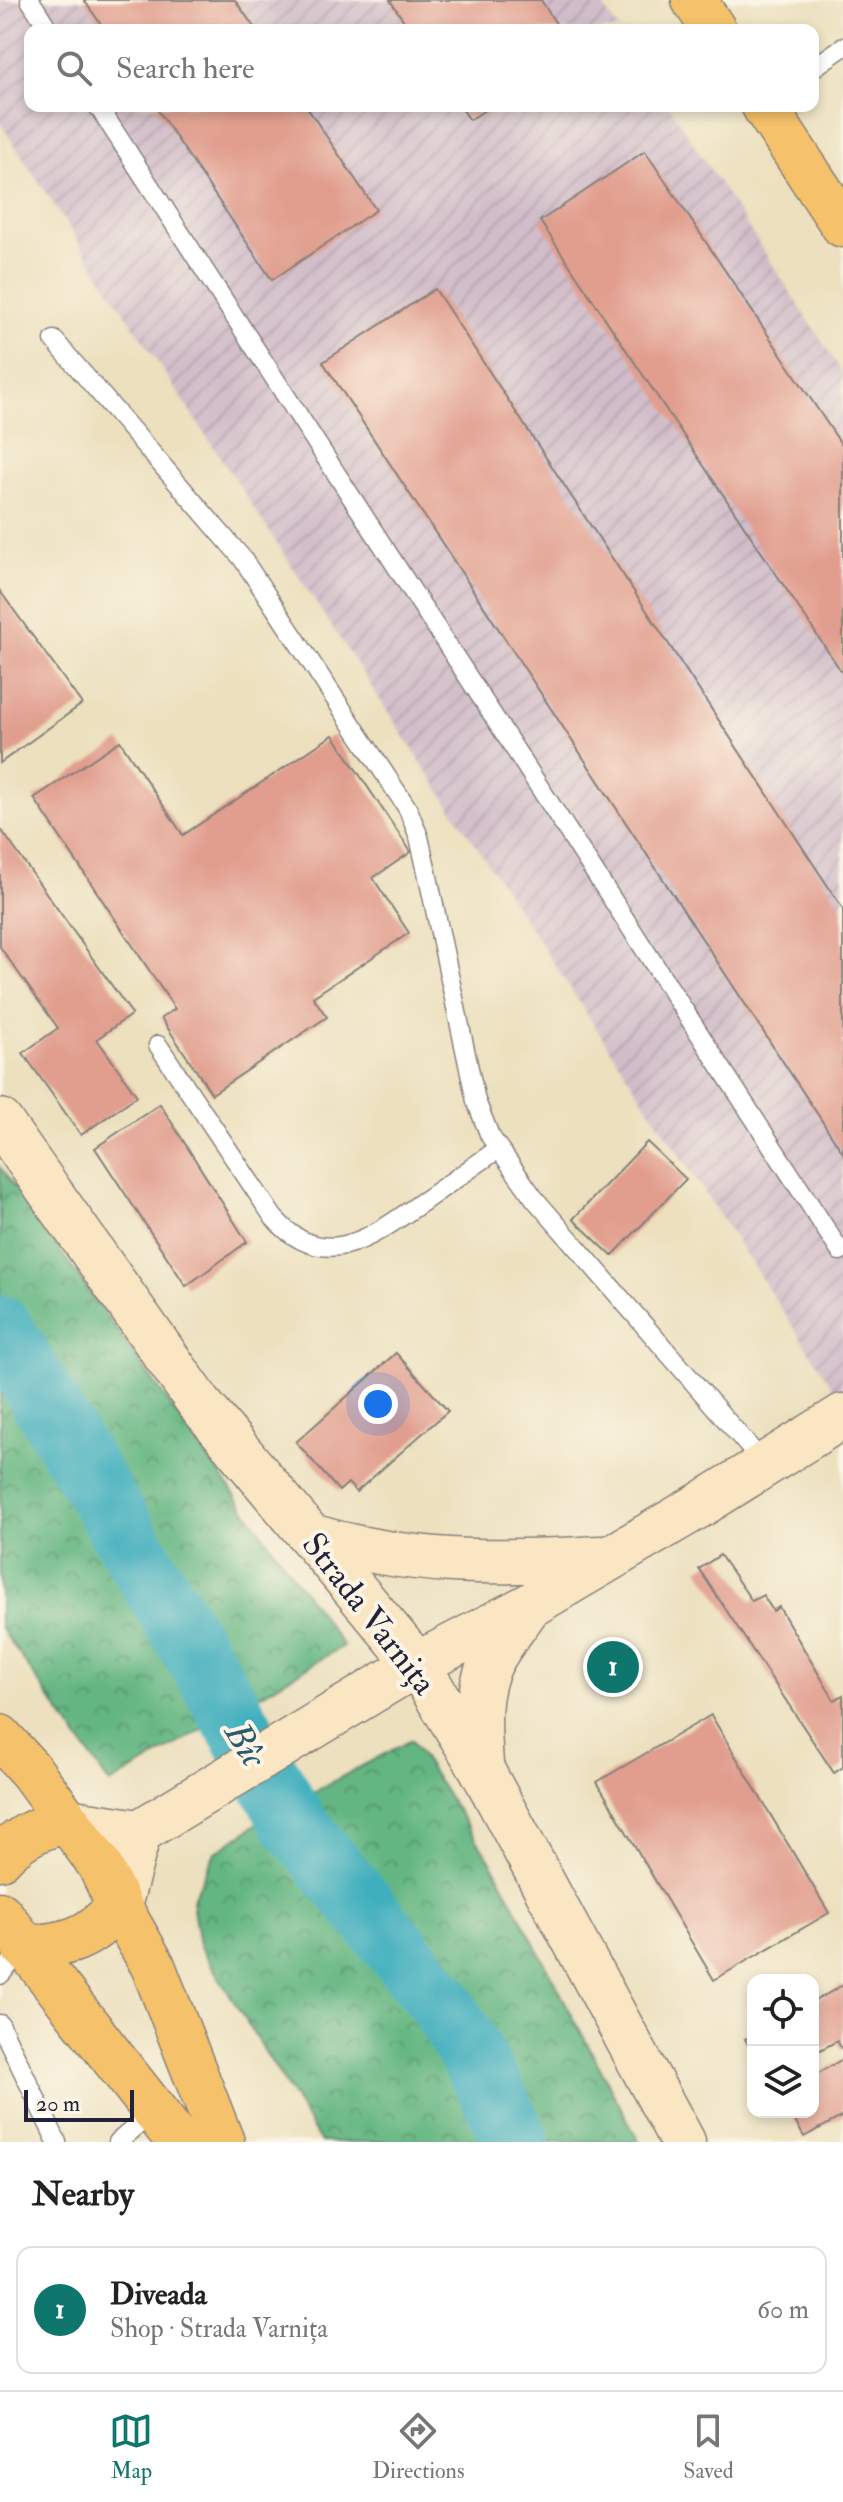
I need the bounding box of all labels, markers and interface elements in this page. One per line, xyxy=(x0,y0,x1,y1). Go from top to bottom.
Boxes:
search box xyxy=(24,24,819,112)
icon: search xyxy=(52,46,96,90)
text: Search here xyxy=(116,50,255,87)
your location xyxy=(358,1384,398,1424)
street label: Strada Varnița xyxy=(292,1524,446,1704)
pin: 1 xyxy=(587,1637,639,1697)
water label: Bîc xyxy=(214,1712,277,1776)
map controls xyxy=(747,1974,819,2118)
button: locate xyxy=(747,1974,819,2046)
button: layers xyxy=(747,2046,819,2118)
scale bar xyxy=(24,2086,134,2122)
text: 20 m xyxy=(36,2090,80,2118)
text: Nearby xyxy=(32,2173,134,2216)
text: Diveada xyxy=(110,2276,207,2313)
text: 1 xyxy=(55,2294,65,2326)
text: 60 m xyxy=(757,2294,809,2326)
text: Shop · Strada Varnița xyxy=(110,2313,328,2345)
tab: Map xyxy=(109,2409,153,2485)
tab: Directions xyxy=(372,2409,465,2485)
tab: Saved xyxy=(683,2409,734,2485)

